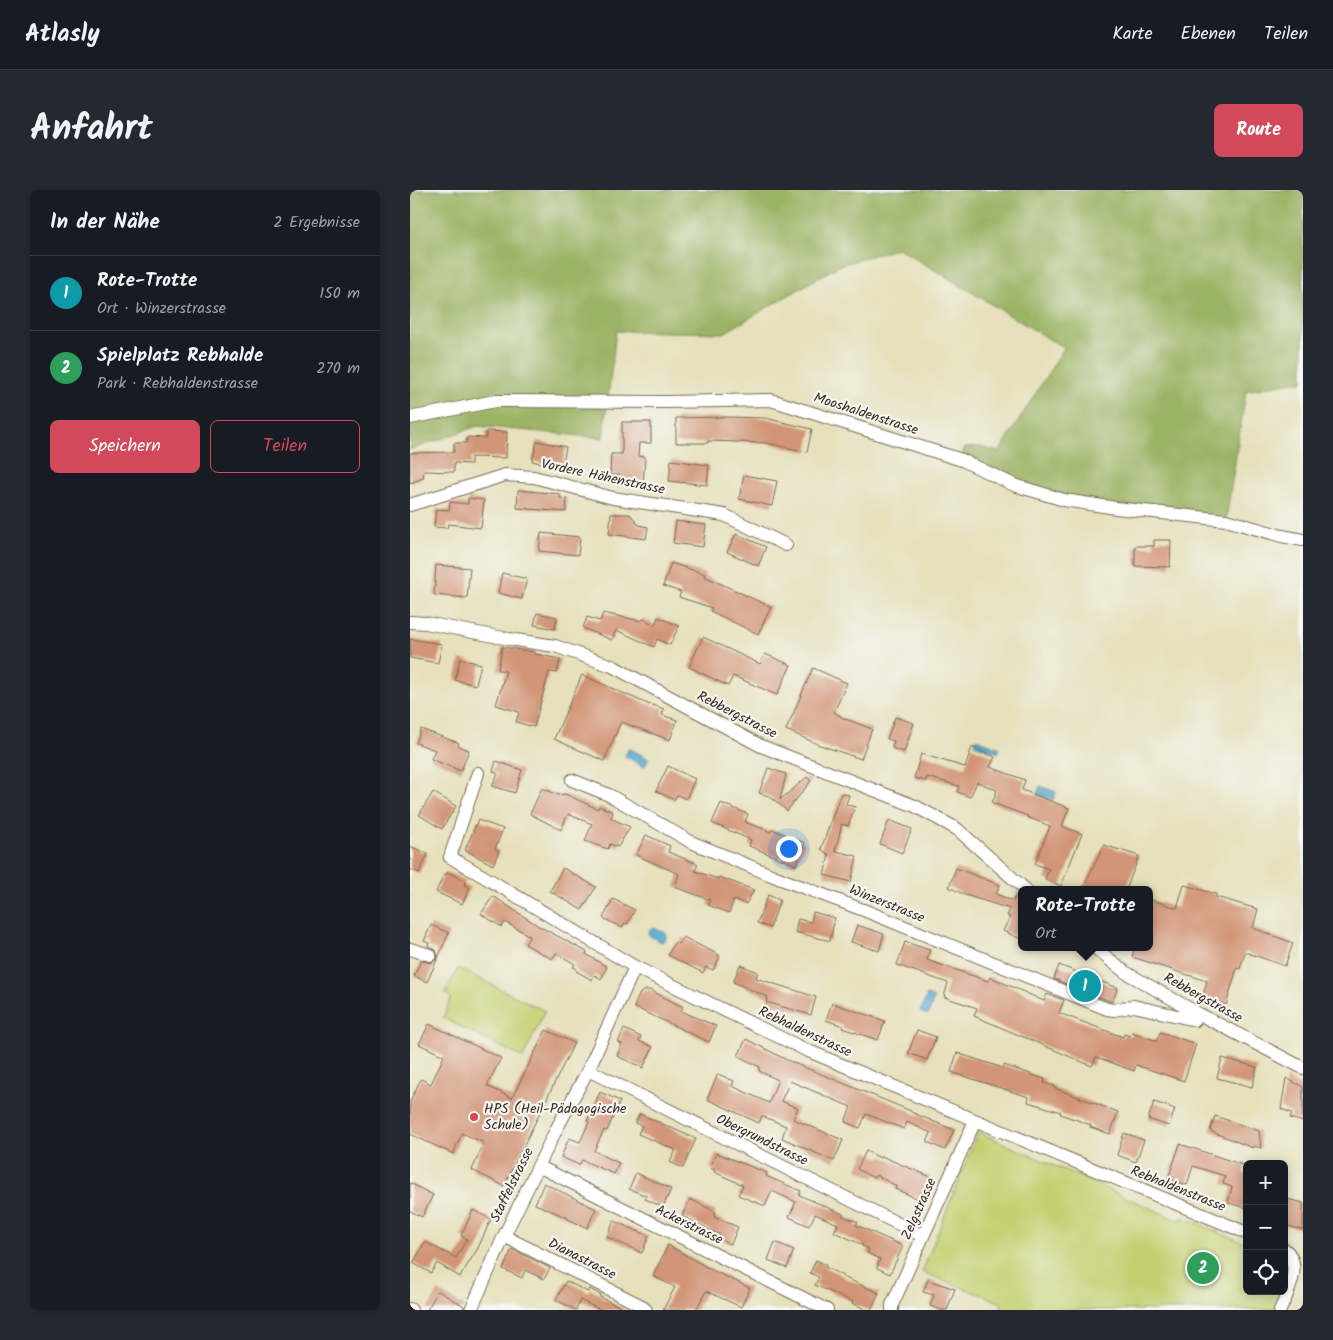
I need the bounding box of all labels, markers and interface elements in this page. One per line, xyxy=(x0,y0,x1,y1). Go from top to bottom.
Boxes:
text: Atlasly xyxy=(25,15,100,54)
text: Karte xyxy=(1112,20,1153,49)
text: Ebenen xyxy=(1181,20,1236,49)
text: Teilen xyxy=(1264,20,1308,49)
text: Anfahrt xyxy=(30,102,153,158)
button: Route xyxy=(1214,104,1303,157)
text: In der Nähe xyxy=(50,206,160,239)
text: 2 Ergebnisse xyxy=(273,210,360,235)
text: Rote-Trotte xyxy=(97,266,197,296)
text: 1 xyxy=(64,281,68,306)
text: 150 m xyxy=(319,281,360,306)
text: Ort · Winzerstrasse xyxy=(97,296,226,321)
text: Spielplatz Rebhalde xyxy=(97,341,263,371)
text: 2 xyxy=(61,356,71,381)
text: 270 m xyxy=(316,356,360,381)
text: Park · Rebhaldenstrasse xyxy=(97,371,258,396)
street label: Mooshaldenstrasse xyxy=(811,387,922,441)
button: Speichern xyxy=(50,420,200,473)
button: Teilen xyxy=(210,420,360,473)
street label: Vordere Höhenstrasse xyxy=(539,453,668,501)
street label: Rebbergstrasse xyxy=(693,685,782,745)
your location xyxy=(776,836,802,862)
street label: Winzerstrasse xyxy=(846,879,929,929)
popup xyxy=(1018,886,1153,951)
text: Rote-Trotte xyxy=(1035,891,1136,921)
text: Ort xyxy=(1035,921,1057,946)
pin: 1 xyxy=(1069,967,1101,1005)
street label: Rebbergstrasse xyxy=(1159,967,1247,1029)
street label: Rebhaldenstrasse xyxy=(755,1001,856,1064)
place label: HPS (Heil-Pädagogische Schule) xyxy=(484,1098,627,1136)
street label: Obergrundstrasse xyxy=(712,1108,812,1172)
marker: HPS (Heil-Pädagogische Schule) xyxy=(468,1111,480,1123)
street label: Staffelstrasse xyxy=(484,1143,540,1226)
street label: Rebhaldenstrasse xyxy=(1127,1160,1230,1218)
map controls xyxy=(1243,1160,1288,1295)
button: + xyxy=(1243,1160,1288,1205)
street label: Zelgstrasse xyxy=(896,1174,943,1244)
street label: Ackerstrasse xyxy=(651,1199,727,1251)
button: − xyxy=(1243,1205,1288,1250)
street label: Dianastrasse xyxy=(544,1232,620,1286)
pin: 2 xyxy=(1187,1249,1219,1287)
button: locate xyxy=(1243,1250,1288,1295)

